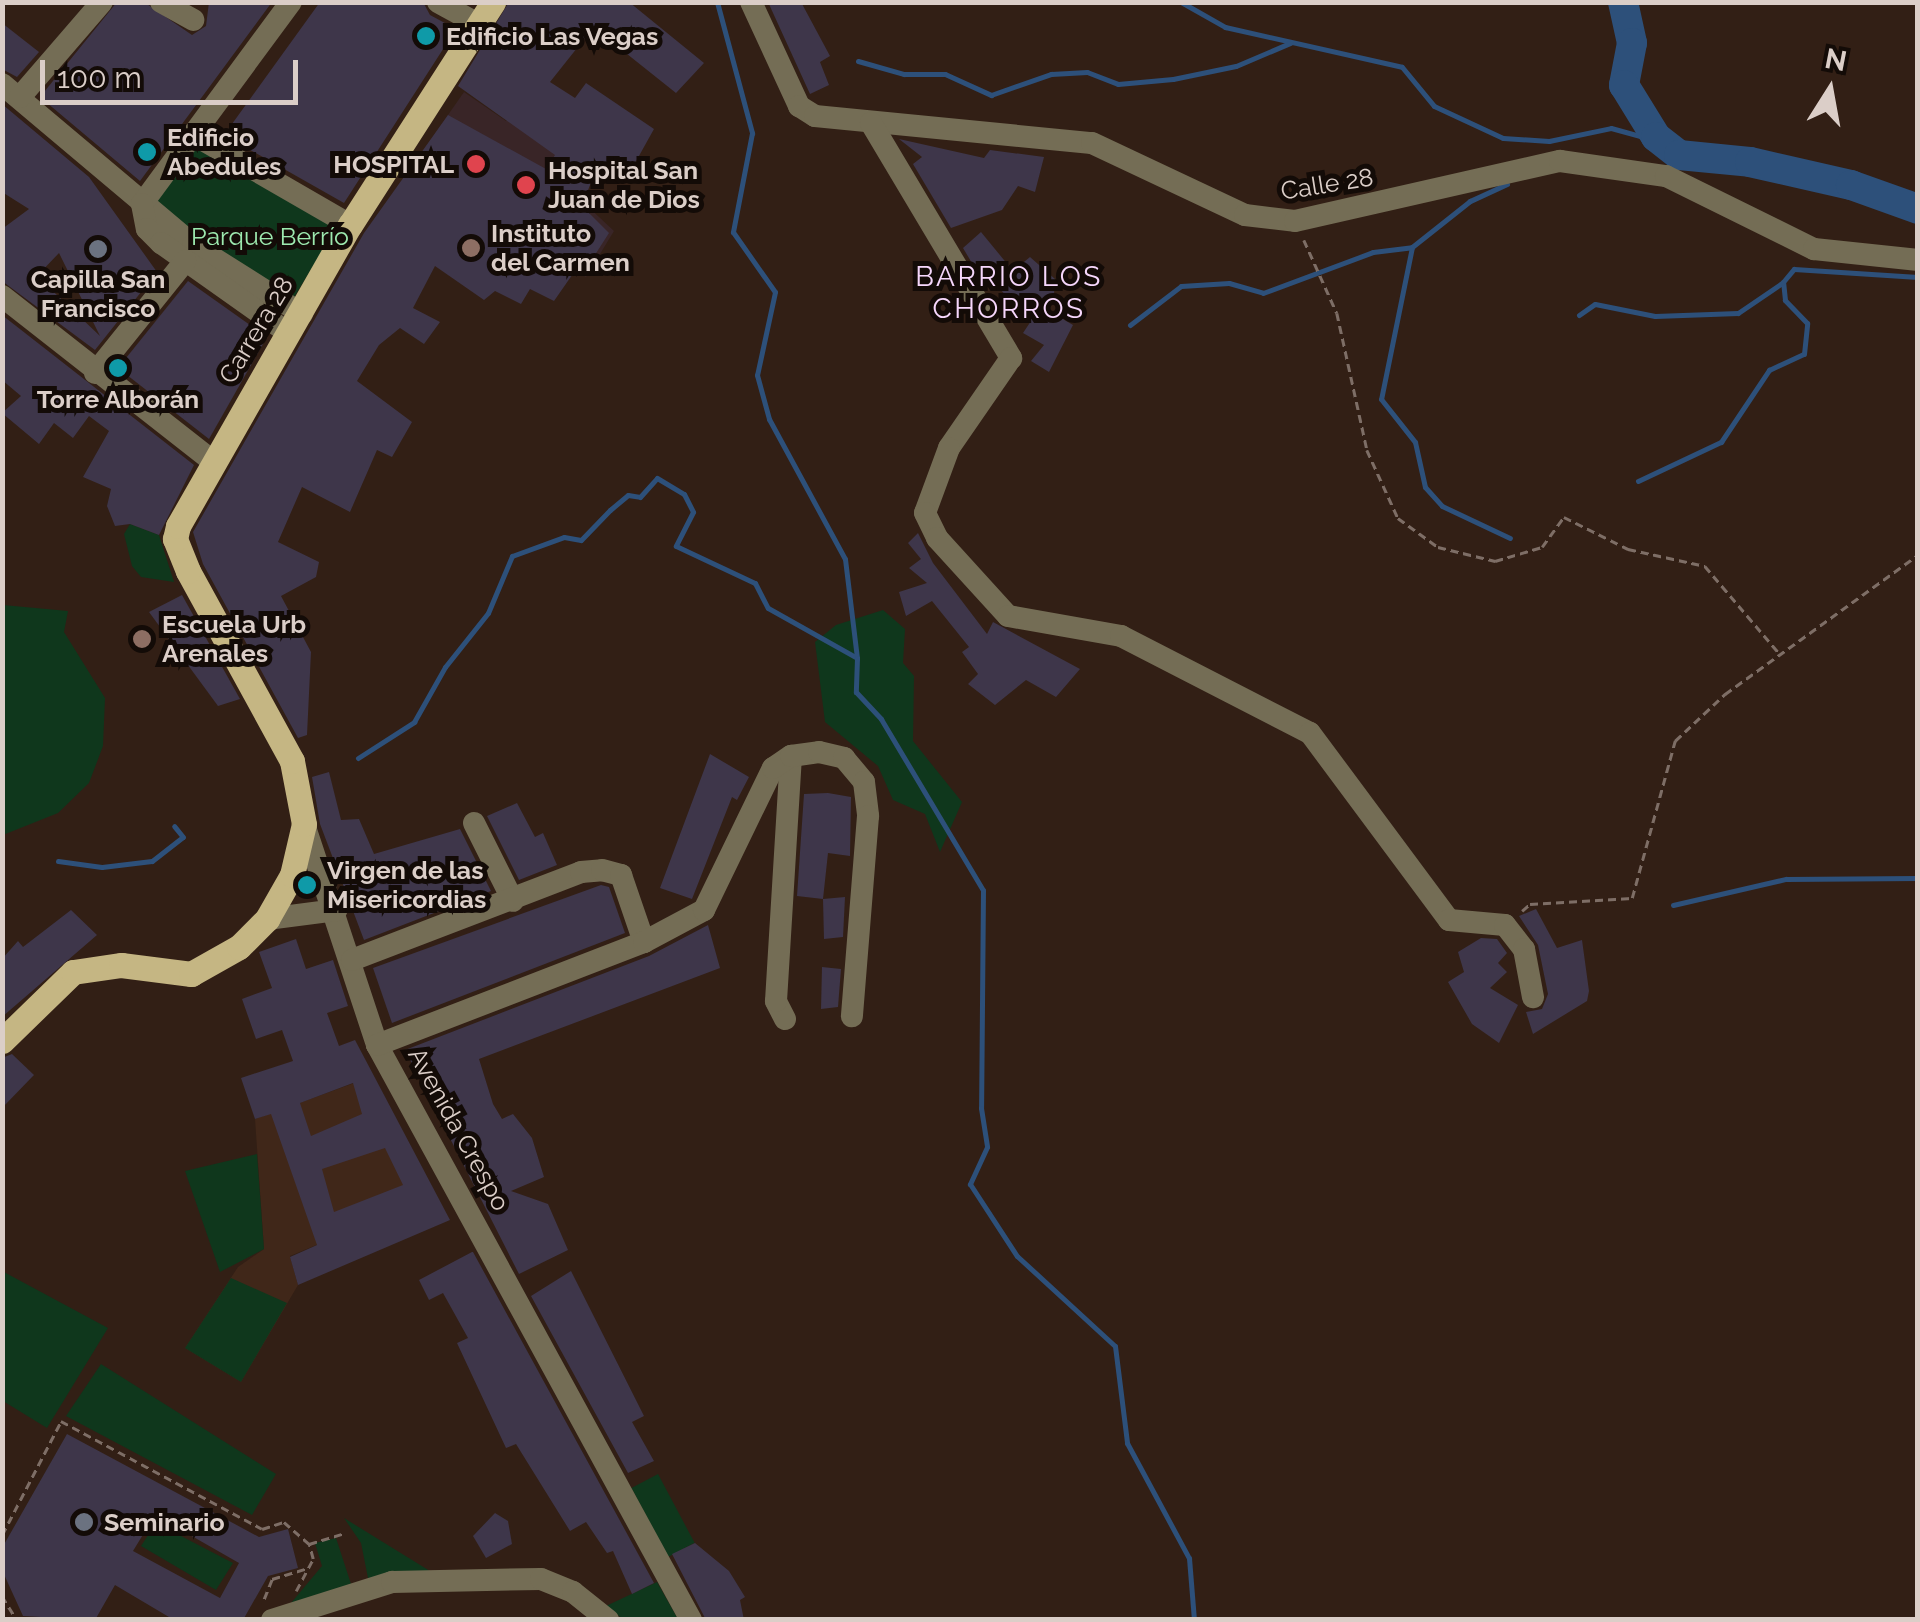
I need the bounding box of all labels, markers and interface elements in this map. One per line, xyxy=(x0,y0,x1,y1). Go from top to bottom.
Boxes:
place label: Edificio Las Vegas xyxy=(446,21,659,51)
marker: Edificio Las Vegas xyxy=(415,25,437,47)
scale bar xyxy=(45,40,302,102)
north arrow xyxy=(1780,40,1880,140)
text: N xyxy=(1822,42,1849,78)
text: 100 m xyxy=(57,60,142,95)
place label: Edificio Abedules xyxy=(167,123,281,182)
marker: Edificio Abedules xyxy=(136,141,158,163)
place label: HOSPITAL xyxy=(333,149,454,179)
marker: HOSPITAL xyxy=(463,151,489,177)
place label: Hospital San Juan de Dios xyxy=(548,156,700,215)
street label: Calle 28 xyxy=(1279,162,1375,206)
marker: Hospital San Juan de Dios xyxy=(513,172,539,198)
place label: Instituto del Carmen xyxy=(491,219,631,278)
park label: Parque Berrío xyxy=(191,221,349,251)
marker: Instituto del Carmen xyxy=(460,237,482,259)
marker: Capilla San Francisco xyxy=(87,238,109,260)
district label: BARRIO LOS CHORROS xyxy=(915,260,1103,326)
place label: Capilla San Francisco xyxy=(31,265,165,324)
street label: Carrera 28 xyxy=(212,271,300,389)
marker: Torre Alborán xyxy=(107,357,129,379)
place label: Torre Alborán xyxy=(36,384,200,414)
place label: Escuela Urb Arenales xyxy=(162,610,306,669)
marker: Escuela Urb Arenales xyxy=(131,628,153,650)
place label: Virgen de las Misericordias xyxy=(327,856,486,915)
marker: Virgen de las Misericordias xyxy=(296,874,318,896)
street label: Avenida Crespo xyxy=(402,1042,516,1216)
place label: Seminario xyxy=(104,1507,225,1537)
marker: Seminario xyxy=(73,1511,95,1533)

